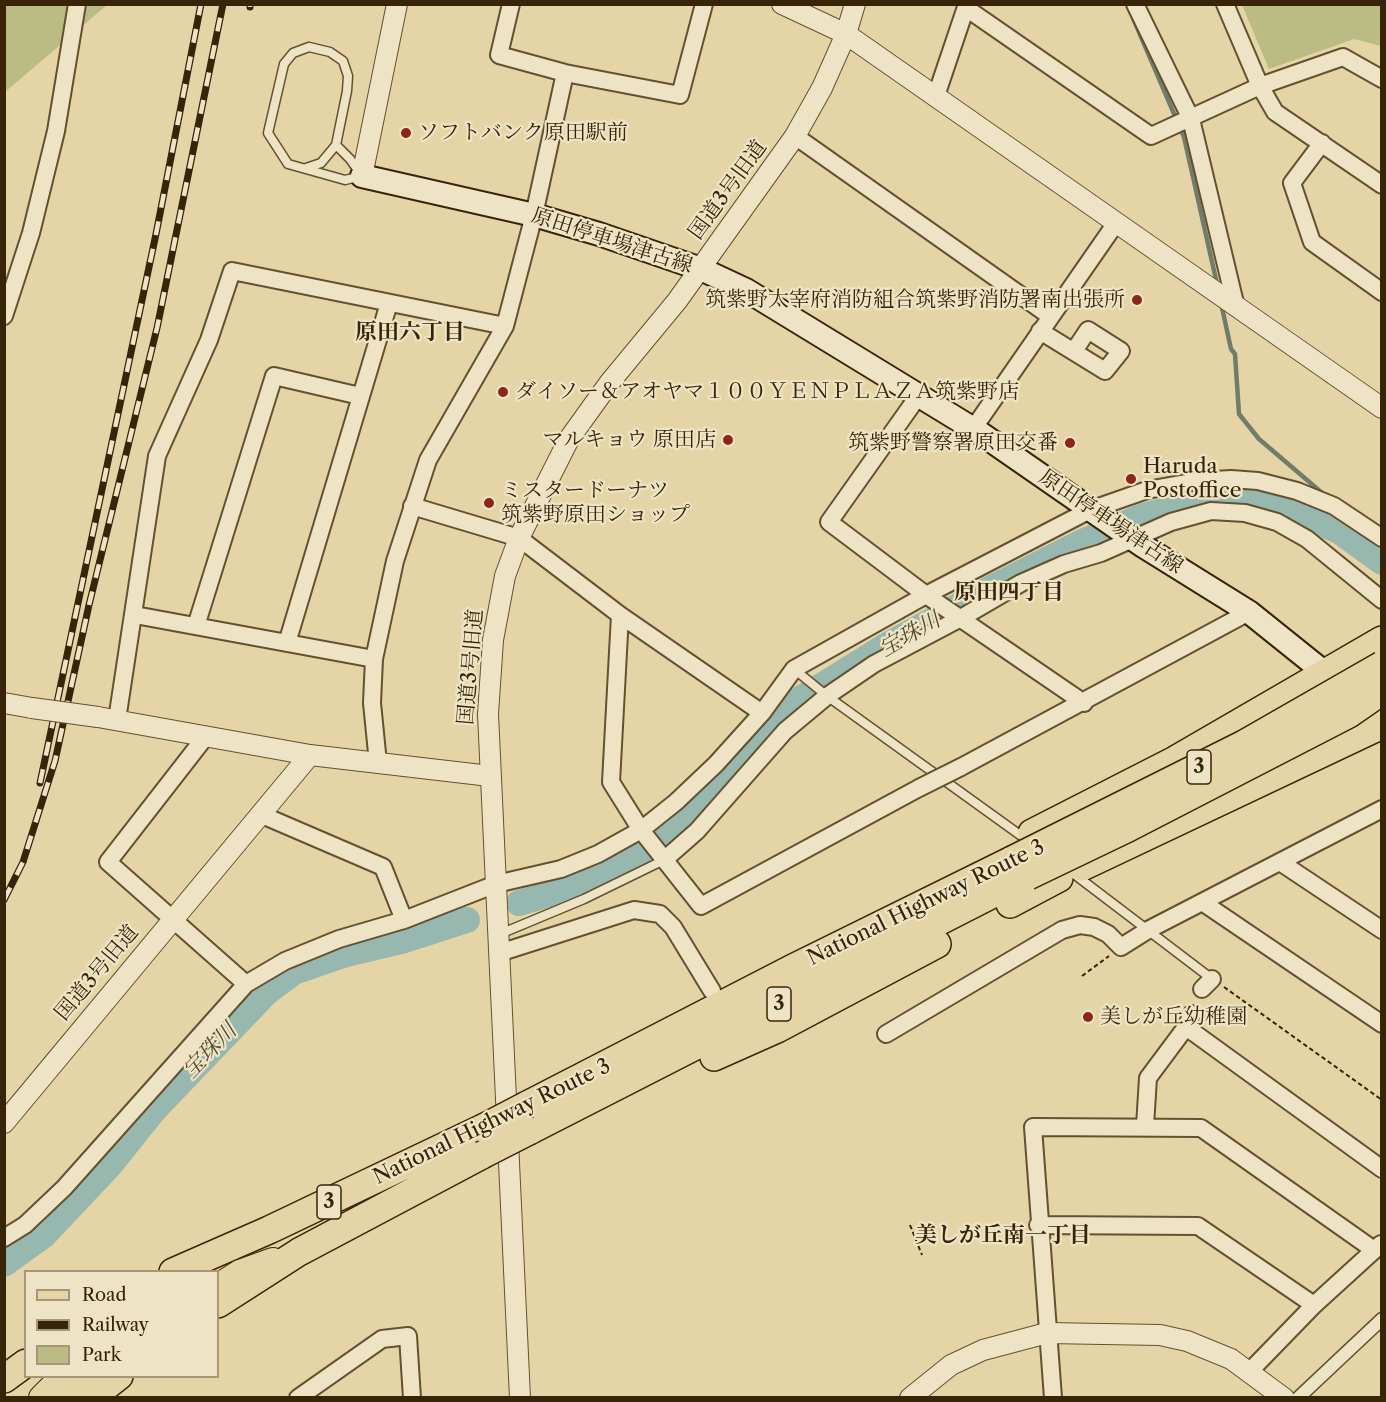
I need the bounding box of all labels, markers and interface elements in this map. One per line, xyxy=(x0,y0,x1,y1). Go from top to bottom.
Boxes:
place label: ソフトバンク原田駅前 xyxy=(418,120,628,146)
marker: ソフトバンク原田駅前 xyxy=(399,126,413,140)
street label: 国道3号旧道 xyxy=(684,135,772,245)
street label: 原田停車場津古線 xyxy=(528,203,696,279)
place label: 筑紫野太宰府消防組合筑紫野消防署南出張所 xyxy=(705,287,1125,313)
marker: 筑紫野太宰府消防組合筑紫野消防署南出張所 xyxy=(1130,293,1144,307)
district label: 原田六丁目 xyxy=(355,320,465,346)
place label: ダイソー＆アオヤマ１００ＹＥＮＰＬＡＺＡ筑紫野店 xyxy=(515,379,1019,405)
marker: ダイソー＆アオヤマ１００ＹＥＮＰＬＡＺＡ筑紫野店 xyxy=(496,385,510,399)
place label: マルキョウ 原田店 xyxy=(542,427,716,453)
place label: 筑紫野警察署原田交番 xyxy=(848,430,1058,456)
marker: マルキョウ 原田店 xyxy=(721,433,735,447)
marker: 筑紫野警察署原田交番 xyxy=(1063,436,1077,450)
place label: Haruda Postoffice xyxy=(1143,454,1241,504)
street label: 原田停車場津古線 xyxy=(1034,465,1188,579)
marker: Haruda Postoffice xyxy=(1124,472,1138,486)
place label: ミスタードーナツ 筑紫野原田ショップ xyxy=(501,478,690,528)
marker: ミスタードーナツ 筑紫野原田ショップ xyxy=(482,496,496,510)
district label: 原田四丁目 xyxy=(954,580,1064,606)
water label: 宝珠川 xyxy=(875,607,945,663)
street label: 国道3号旧道 xyxy=(453,608,489,726)
road number: 3 xyxy=(1187,750,1211,784)
street label: National Highway Route 3 xyxy=(803,835,1049,971)
street label: 国道3号旧道 xyxy=(50,920,144,1026)
road number: 3 xyxy=(767,987,791,1021)
place label: 美しが丘幼稚園 xyxy=(1100,1004,1247,1030)
marker: 美しが丘幼稚園 xyxy=(1081,1010,1095,1024)
water label: 宝珠川 xyxy=(178,1018,242,1084)
street label: National Highway Route 3 xyxy=(369,1054,615,1190)
road number: 3 xyxy=(317,1185,341,1219)
district label: 美しが丘南一丁目 xyxy=(915,1223,1091,1249)
legend xyxy=(24,1270,219,1378)
text: Road xyxy=(82,1284,127,1306)
text: Railway xyxy=(82,1314,149,1336)
text: Park xyxy=(82,1344,121,1366)

